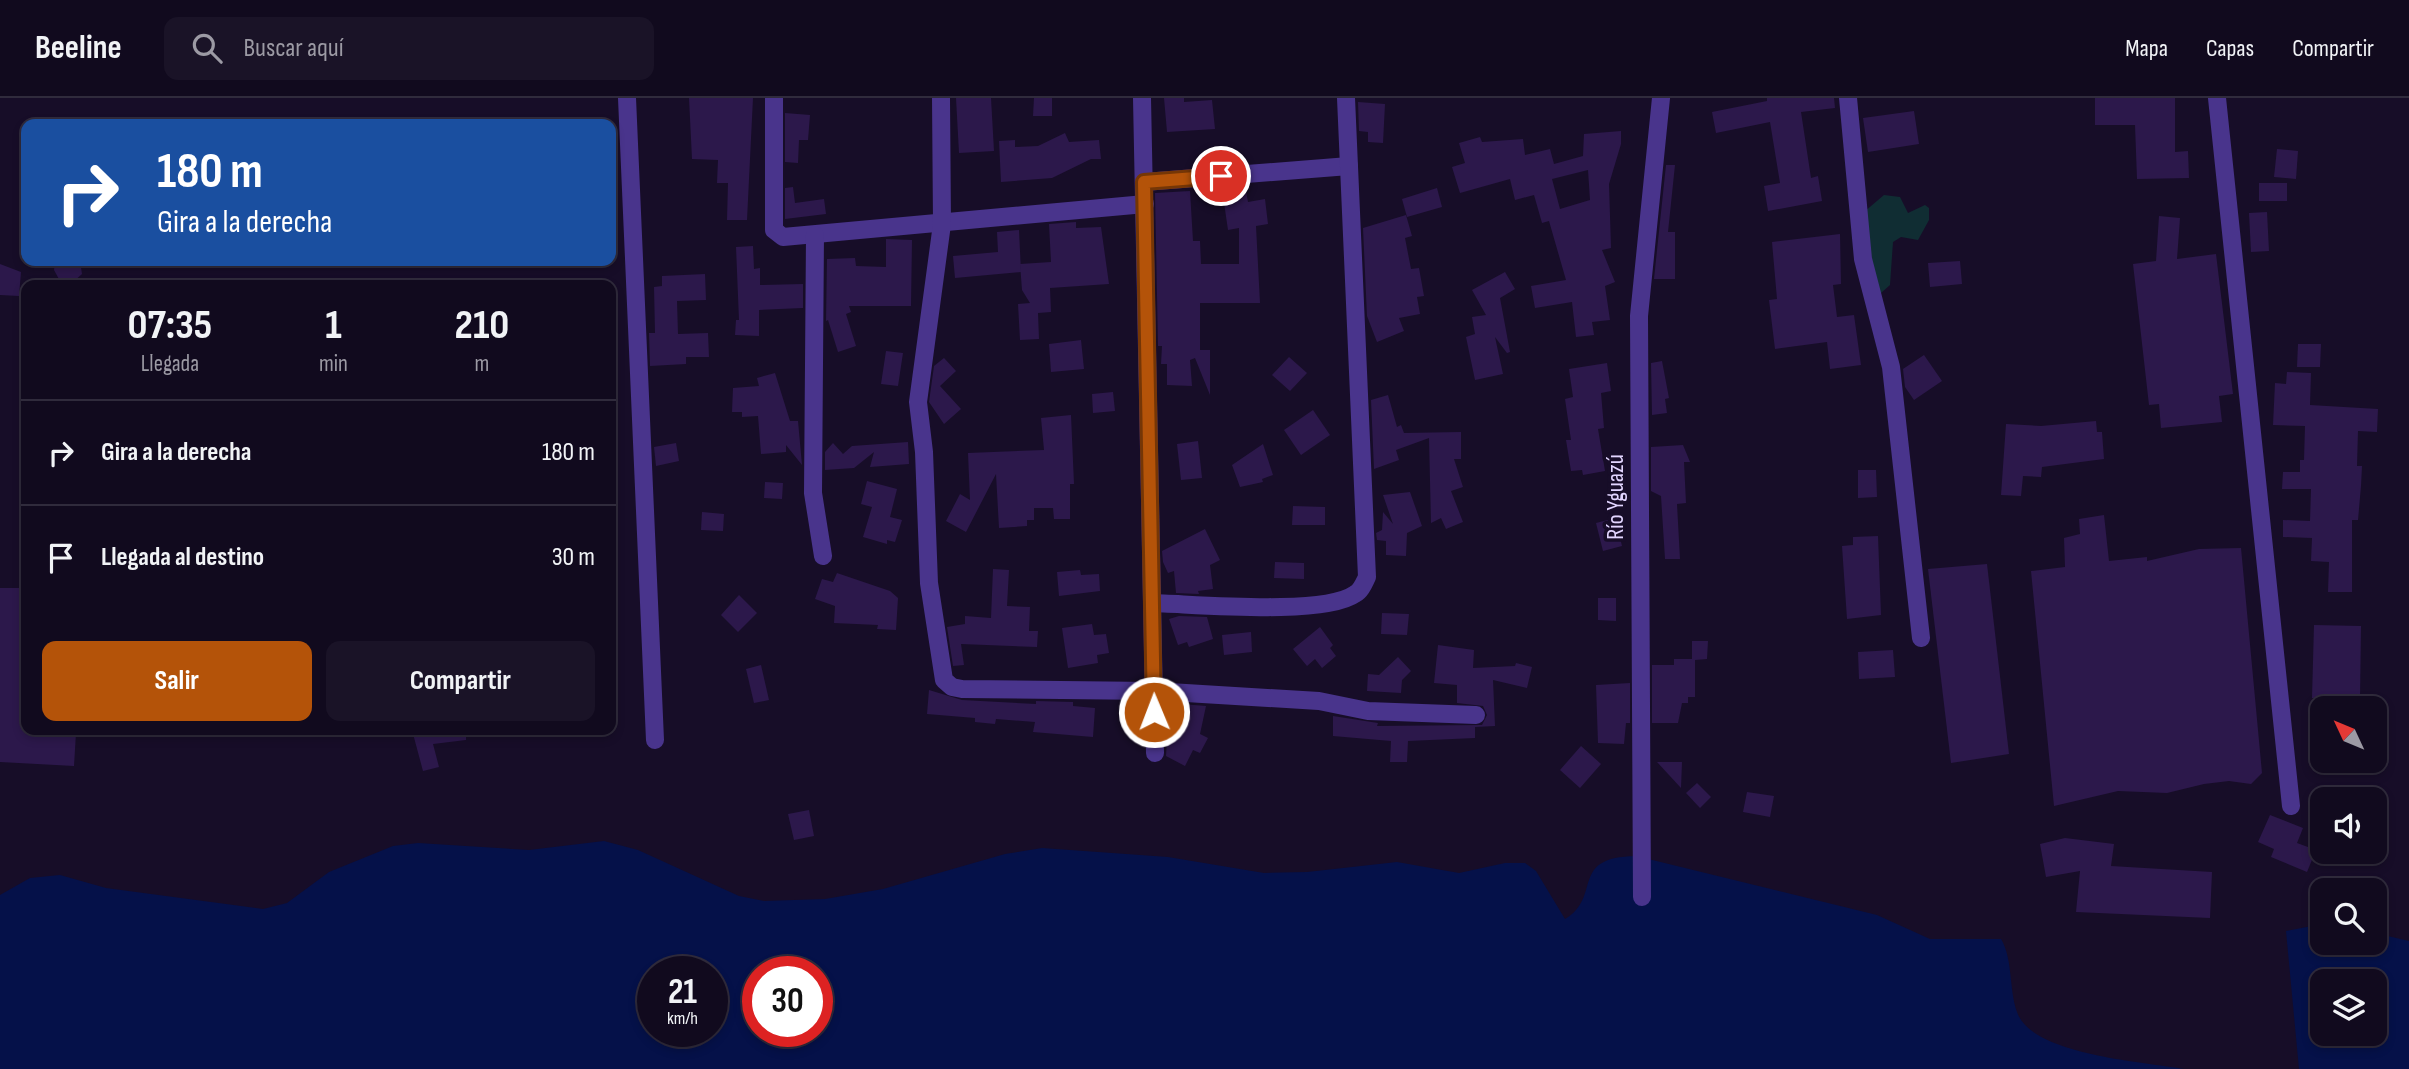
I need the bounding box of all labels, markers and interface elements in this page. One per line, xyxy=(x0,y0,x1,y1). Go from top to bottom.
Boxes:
search box xyxy=(164,17,654,80)
text: Beeline xyxy=(35,28,122,68)
icon: search xyxy=(188,29,226,67)
text: Buscar aquí xyxy=(244,33,344,64)
text: Mapa xyxy=(2125,34,2168,63)
text: Capas xyxy=(2206,34,2254,63)
text: Compartir xyxy=(2292,34,2374,63)
text: 180 m xyxy=(157,143,263,202)
pin xyxy=(1191,146,1251,206)
icon: right xyxy=(42,147,133,238)
icon: arrive xyxy=(1202,157,1240,195)
text: Gira a la derecha xyxy=(157,203,332,242)
text: 07:35 xyxy=(128,300,212,351)
text: 1 xyxy=(325,300,342,351)
text: 210 xyxy=(454,300,509,351)
text: Llegada xyxy=(141,350,199,378)
text: min xyxy=(319,350,348,378)
text: m xyxy=(474,350,489,378)
icon: right xyxy=(42,434,80,472)
text: Gira a la derecha xyxy=(101,437,251,468)
text: 180 m xyxy=(542,437,595,468)
street label: Río Yguazú xyxy=(1601,454,1630,540)
icon: arrive xyxy=(42,539,80,577)
text: Llegada al destino xyxy=(101,542,264,573)
text: 30 m xyxy=(552,542,595,573)
button: Salir xyxy=(42,641,312,721)
button: Compartir xyxy=(326,641,595,721)
position arrow xyxy=(1117,675,1191,749)
north arrow xyxy=(2310,696,2387,774)
map controls xyxy=(2310,696,2387,1046)
button: sound xyxy=(2310,787,2387,864)
button: search xyxy=(2310,878,2387,955)
speed limit sign: 30 xyxy=(742,956,833,1047)
button: layers xyxy=(2310,969,2387,1046)
text: 21 xyxy=(668,971,697,1014)
text: km/h xyxy=(667,1008,698,1029)

